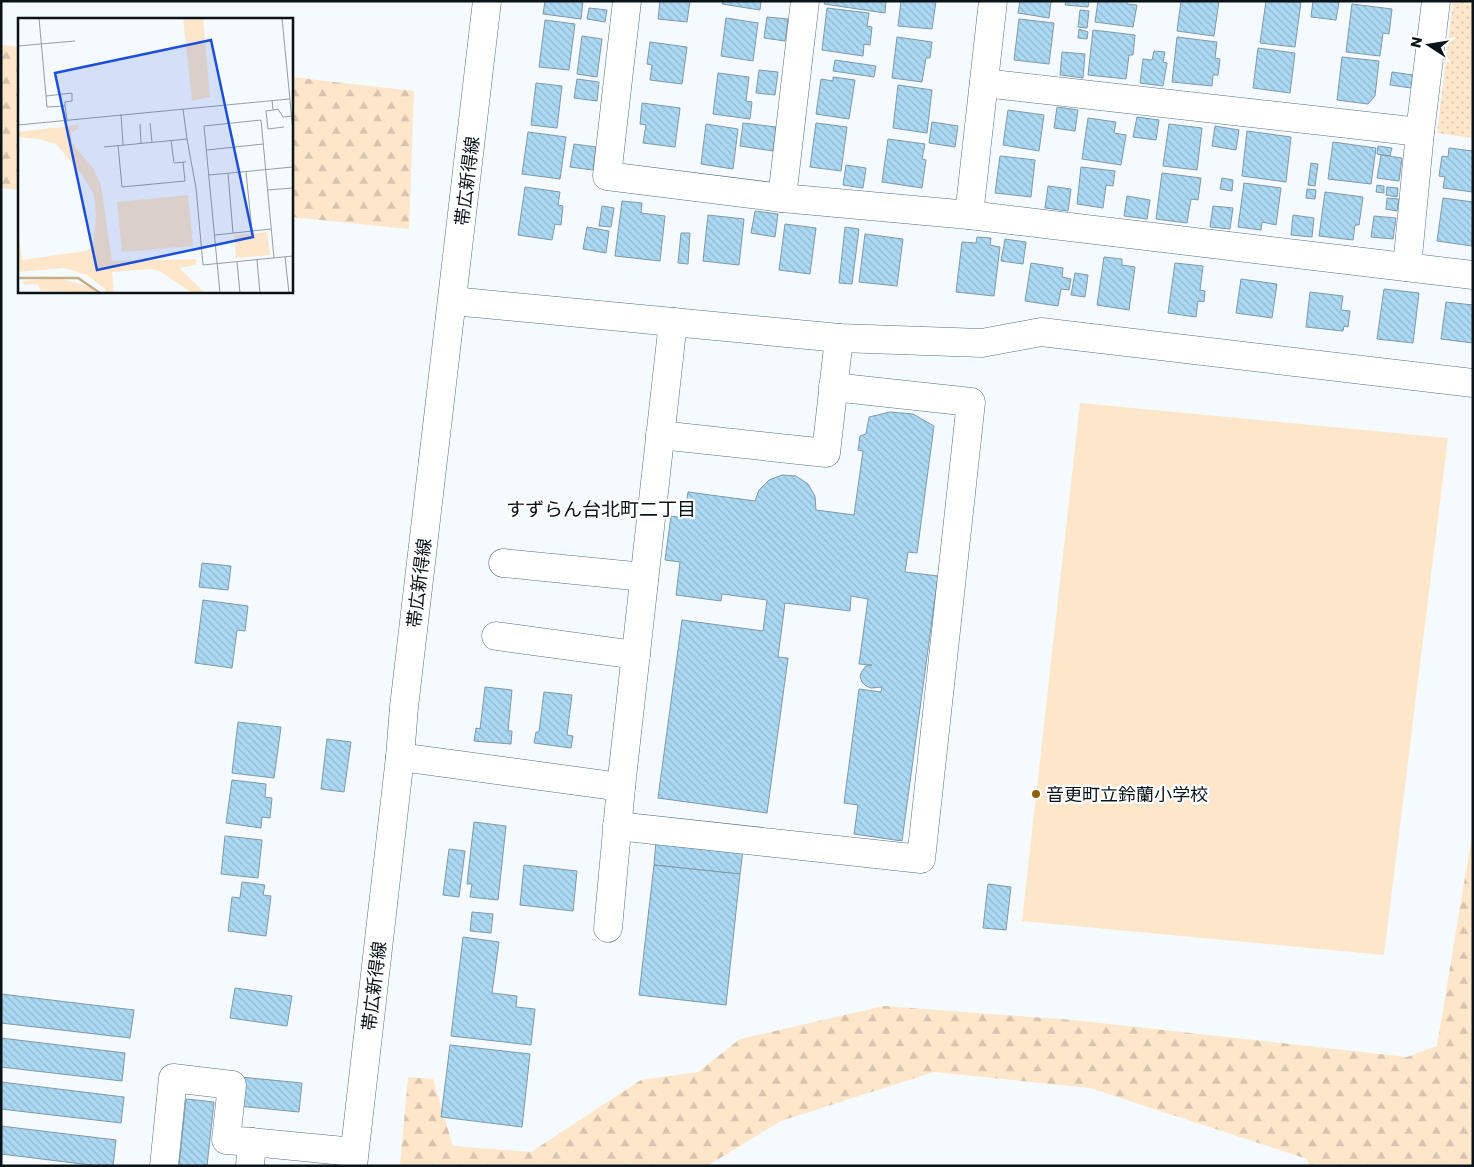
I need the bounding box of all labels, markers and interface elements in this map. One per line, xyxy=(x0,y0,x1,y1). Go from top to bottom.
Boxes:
inset map xyxy=(18,18,292,292)
north arrow xyxy=(1404,20,1454,70)
text: N xyxy=(1405,35,1427,50)
street label: 帯広新得線 xyxy=(449,135,485,227)
district label: すずらん台北町二丁目 xyxy=(506,496,696,523)
street label: 帯広新得線 xyxy=(401,537,437,629)
place label: 音更町立鈴蘭小学校 xyxy=(1046,782,1208,807)
marker: 音更町立鈴蘭小学校 xyxy=(1030,788,1042,800)
street label: 帯広新得線 xyxy=(356,940,392,1032)

